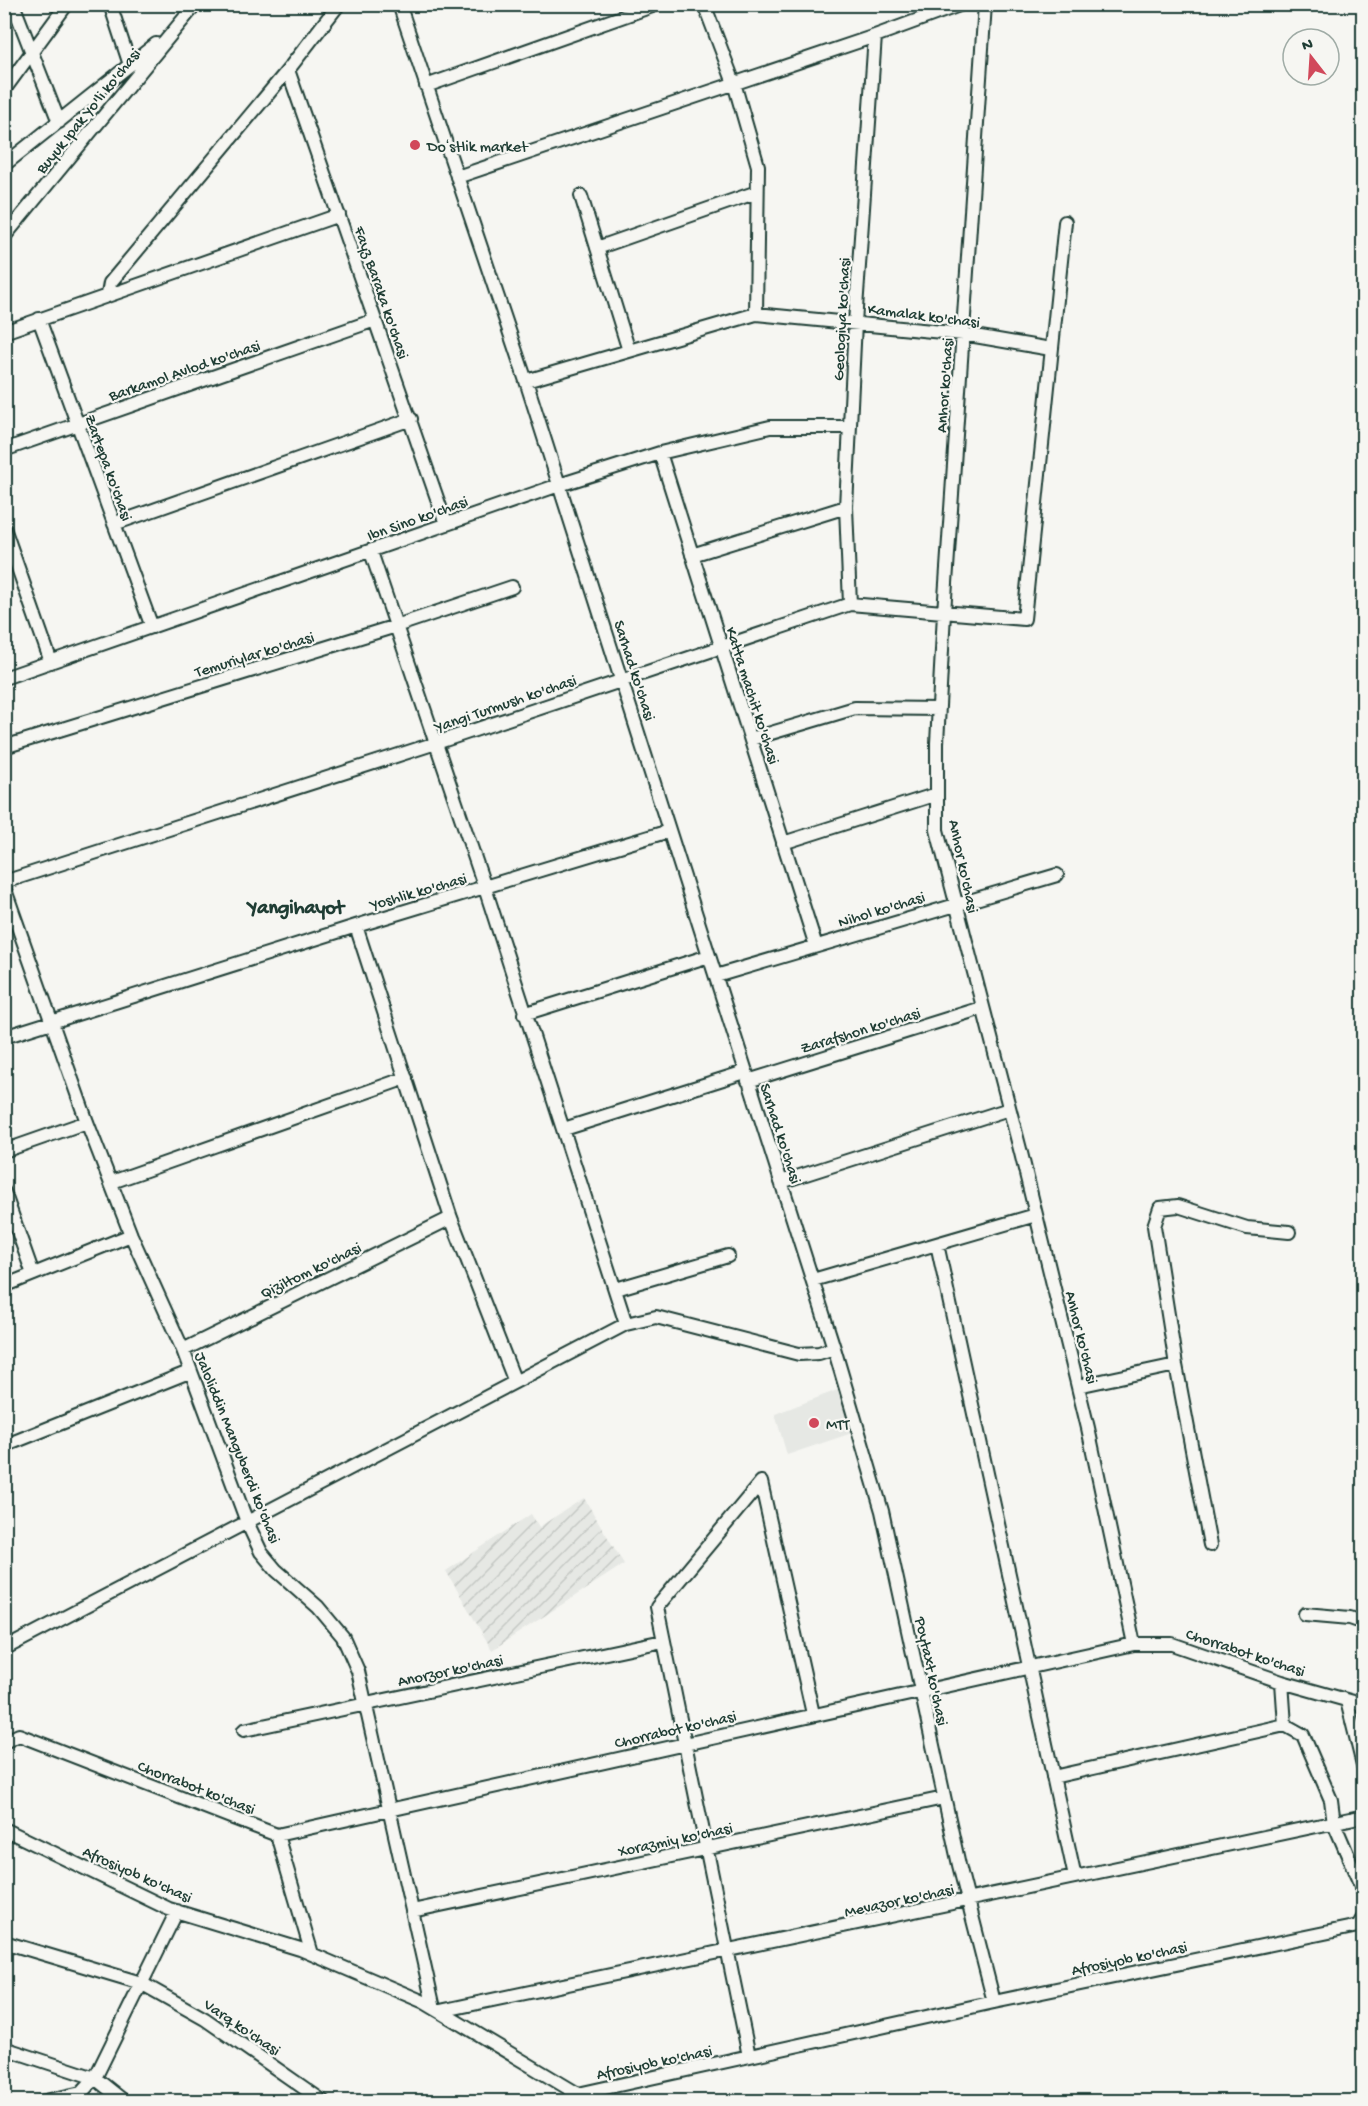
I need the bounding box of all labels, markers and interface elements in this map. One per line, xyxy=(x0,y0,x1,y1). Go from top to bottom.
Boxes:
north arrow xyxy=(1281,27,1341,87)
text: N xyxy=(1300,35,1316,57)
street label: Buyuk Ipak Yo'li ko'chasi xyxy=(33,46,146,180)
marker: Doʻstlik market xyxy=(408,138,422,152)
place label: Doʻstlik market xyxy=(426,139,529,158)
street label: Fayz Baraka ko'chasi xyxy=(348,223,411,362)
street label: Geologiya ko'chasi xyxy=(831,257,856,381)
street label: Kamalak ko'chasi xyxy=(866,301,981,334)
street label: Barkamol Avlod ko'chasi xyxy=(106,337,263,407)
street label: Anhor ko'chasi xyxy=(934,337,959,433)
street label: Zartepa ko'chasi xyxy=(79,412,135,524)
street label: Ibn Sino ko'chasi xyxy=(365,493,471,547)
street label: Sarhad ko'chasi xyxy=(608,619,658,724)
street label: Katta machit ko'chasi xyxy=(720,625,782,767)
street label: Temuriylar ko'chasi xyxy=(192,629,317,684)
street label: Yangi Turmush ko'chasi xyxy=(431,672,579,739)
street label: Anhor ko'chasi xyxy=(942,818,981,915)
street label: Yoshlik ko'chasi xyxy=(366,870,470,917)
street label: Nihol ko'chasi xyxy=(836,889,928,934)
district label: Yangihayot xyxy=(246,898,346,921)
street label: Zarafshon ko'chasi xyxy=(799,1005,923,1060)
street label: Sarhad ko'chasi xyxy=(754,1082,804,1187)
street label: Qiziltom ko'chasi xyxy=(258,1239,365,1305)
street label: Anhor ko'chasi xyxy=(1059,1289,1100,1386)
street label: Jaloliddin Manguberdi ko'chasi xyxy=(189,1350,283,1547)
marker: MTT xyxy=(807,1416,821,1430)
place label: MTT xyxy=(826,1417,850,1436)
street label: Poytaxt ko'chasi xyxy=(909,1615,950,1728)
street label: Chorrabot ko'chasi xyxy=(1183,1626,1307,1683)
street label: Anorzor ko'chasi xyxy=(396,1652,505,1693)
street label: Chorrabot ko'chasi xyxy=(613,1708,739,1755)
street label: Chorrabot ko'chasi xyxy=(134,1758,257,1820)
street label: Xorazmiy ko'chasi xyxy=(616,1820,735,1863)
street label: Afrosiyob ko'chasi xyxy=(79,1844,194,1909)
street label: Mevazor ko'chasi xyxy=(843,1881,956,1923)
street label: Afrosiyob ko'chasi xyxy=(1070,1939,1189,1982)
street label: Varq ko'chasi xyxy=(198,1996,283,2062)
street label: Afrosiyob ko'chasi xyxy=(595,2043,714,2086)

